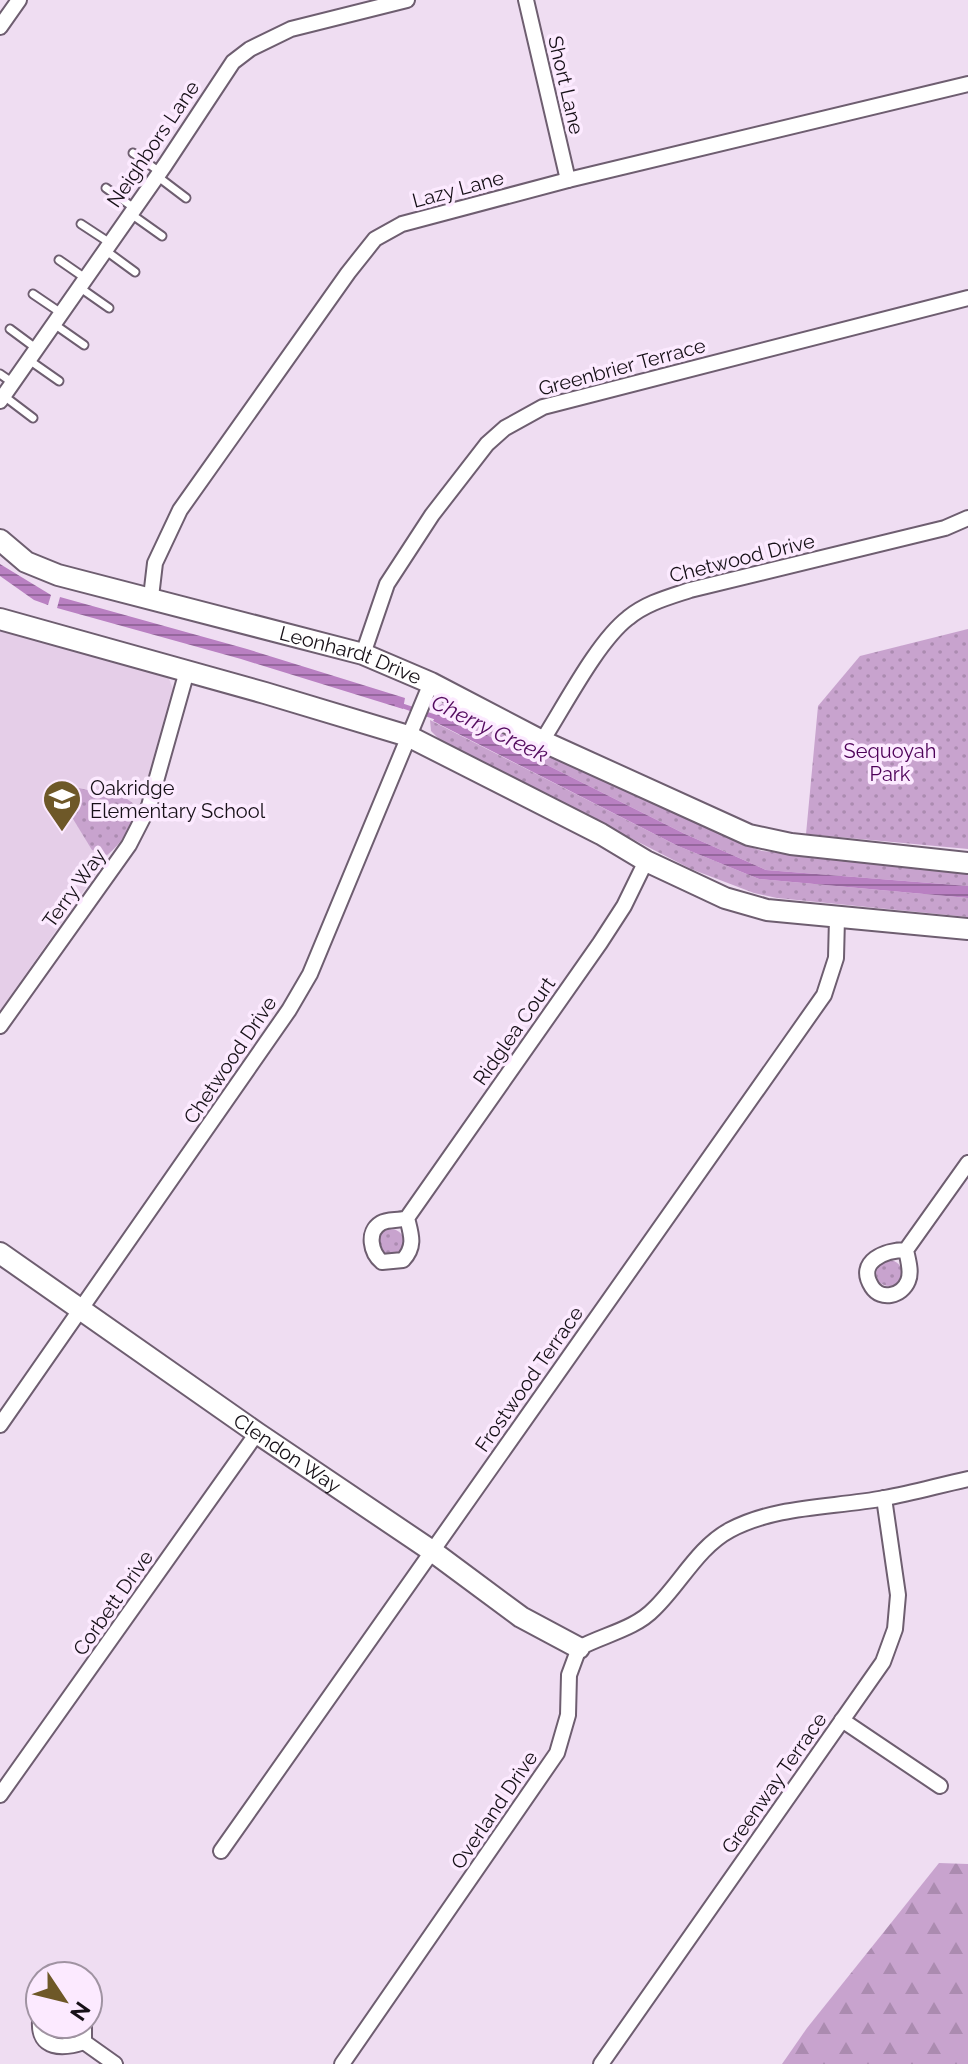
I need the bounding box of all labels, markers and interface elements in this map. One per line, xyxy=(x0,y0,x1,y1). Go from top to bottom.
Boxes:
street label: Short Lane xyxy=(543,33,589,137)
street label: Neighbors Lane xyxy=(102,76,204,212)
street label: Lazy Lane xyxy=(410,165,507,213)
street label: Greenbrier Terrace xyxy=(536,333,708,401)
street label: Chetwood Drive xyxy=(667,528,817,588)
street label: Leonhardt Drive xyxy=(277,621,425,690)
water label: Cherry Creek xyxy=(428,689,553,767)
park label: Sequoyah Park xyxy=(844,739,936,786)
place label: Oakridge Elementary School xyxy=(90,776,266,823)
school or university icon: Oakridge Elementary School xyxy=(41,778,83,833)
street label: Terry Way xyxy=(37,844,111,932)
street label: Ridglea Court xyxy=(468,972,560,1090)
street label: Chetwood Drive xyxy=(178,991,282,1128)
street label: Frostwood Terrace xyxy=(470,1302,588,1456)
street label: Clendon Way xyxy=(229,1408,345,1498)
street label: Corbett Drive xyxy=(68,1546,158,1660)
street label: Greenway Terrace xyxy=(716,1708,832,1858)
street label: Overland Drive xyxy=(446,1746,542,1874)
north arrow xyxy=(24,1960,104,2040)
text: N xyxy=(65,1997,96,2026)

